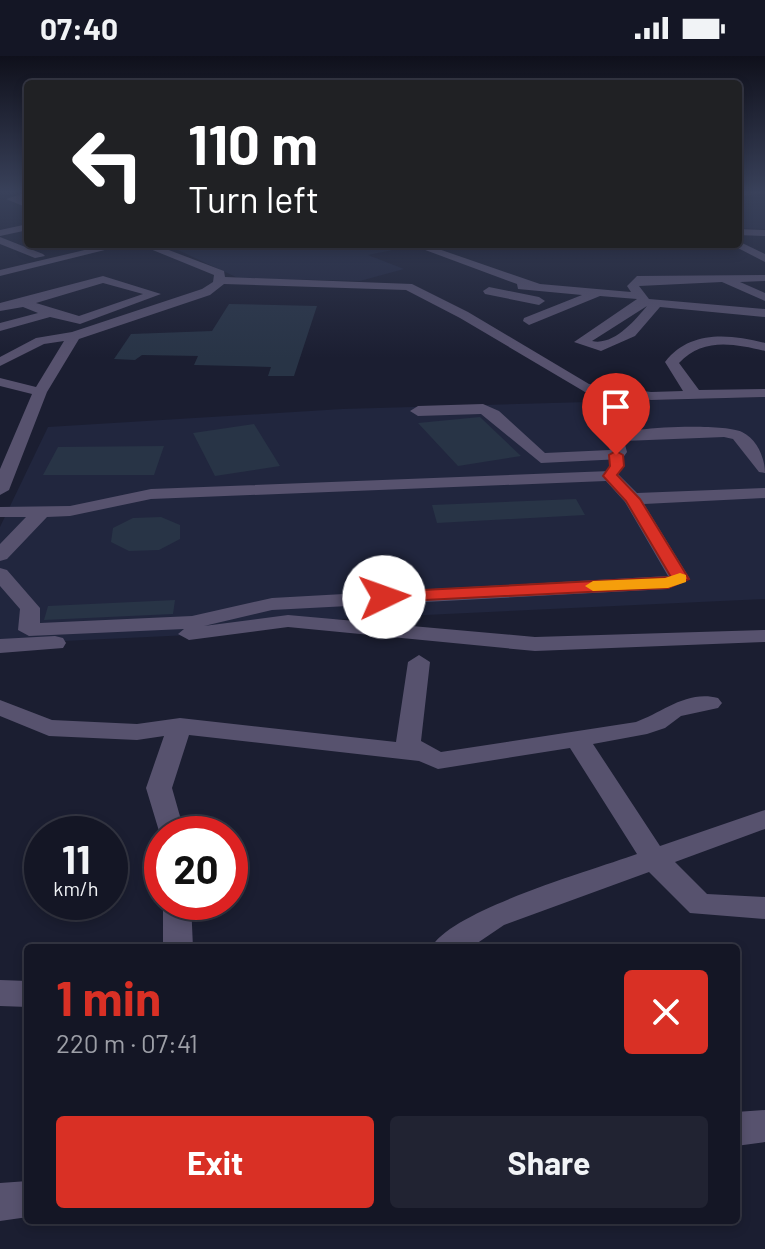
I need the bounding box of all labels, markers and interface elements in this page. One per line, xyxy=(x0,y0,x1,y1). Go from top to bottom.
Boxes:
text: 07:40 xyxy=(40,10,118,46)
text: 110 m xyxy=(188,109,318,176)
icon: left xyxy=(56,112,160,216)
text: Turn left xyxy=(188,177,319,220)
pin xyxy=(582,373,650,455)
icon: arrive xyxy=(594,385,638,429)
position arrow xyxy=(342,555,426,639)
speed limit sign: 20 xyxy=(144,816,248,920)
text: 11 xyxy=(62,834,90,882)
text: km/h xyxy=(53,876,99,900)
text: 1 min xyxy=(56,968,161,1026)
button: close xyxy=(624,970,708,1054)
text: 220 m · 07:41 xyxy=(56,1027,198,1058)
button: Exit xyxy=(56,1116,374,1208)
button: Share xyxy=(390,1116,708,1208)

